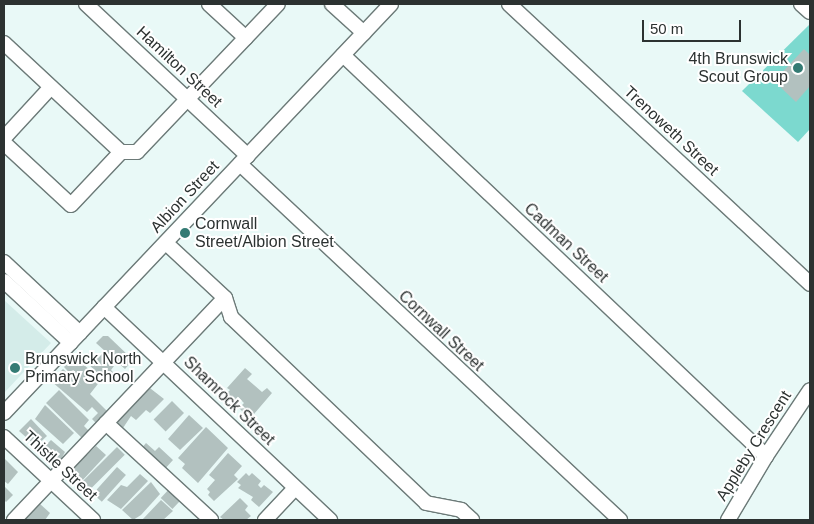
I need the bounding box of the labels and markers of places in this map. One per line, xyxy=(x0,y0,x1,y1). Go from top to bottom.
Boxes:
place label: 4th Brunswick Scout Group xyxy=(688,49,788,87)
marker: 4th Brunswick Scout Group xyxy=(792,62,804,74)
place label: Cornwall Street/Albion Street xyxy=(195,214,334,252)
marker: Cornwall Street/Albion Street xyxy=(179,227,191,239)
place label: Brunswick North Primary School xyxy=(25,349,141,387)
marker: Brunswick North Primary School xyxy=(9,362,21,374)

